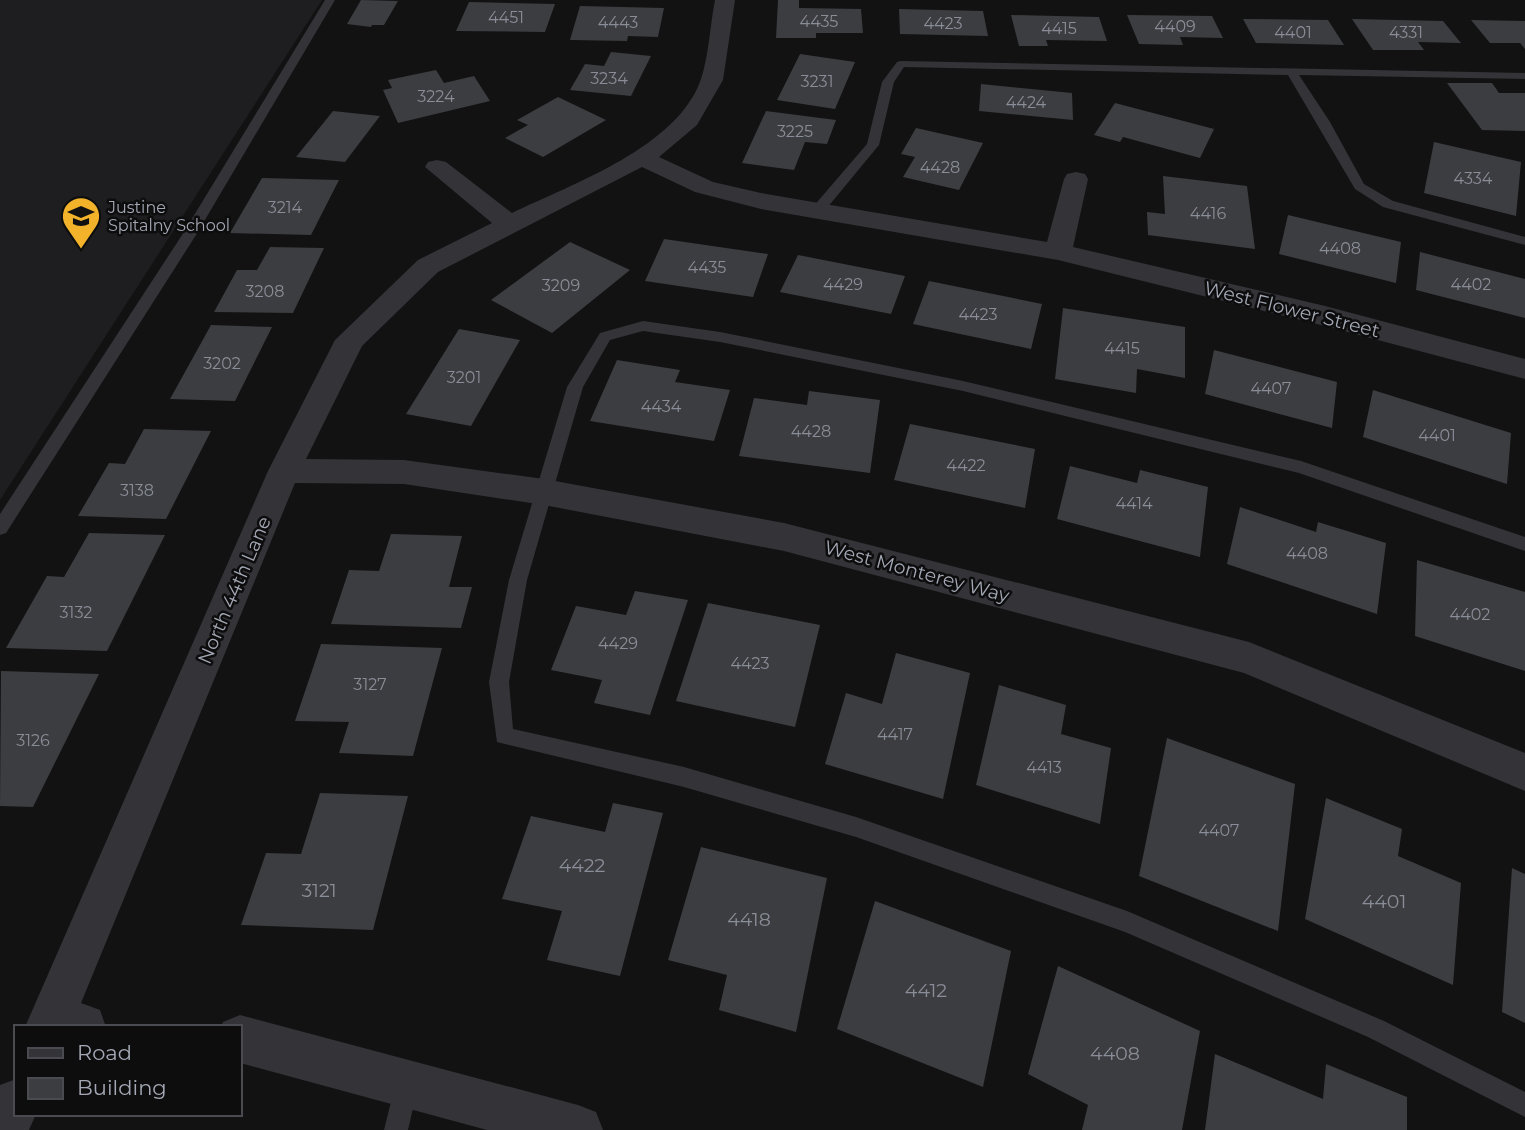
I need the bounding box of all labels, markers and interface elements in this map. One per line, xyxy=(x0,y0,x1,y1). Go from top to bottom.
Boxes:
house number: 4451 xyxy=(488,8,524,27)
house number: 4435 xyxy=(800,12,838,31)
house number: 4443 xyxy=(598,13,638,32)
house number: 4423 xyxy=(923,14,963,33)
house number: 4409 xyxy=(1154,17,1196,36)
house number: 4415 xyxy=(1041,19,1077,38)
house number: 4401 xyxy=(1274,23,1312,42)
house number: 4331 xyxy=(1389,23,1423,42)
house number: 3234 xyxy=(590,69,628,88)
house number: 3231 xyxy=(801,72,833,91)
house number: 3224 xyxy=(417,87,455,106)
house number: 4424 xyxy=(1006,93,1047,112)
house number: 3225 xyxy=(777,122,813,141)
house number: 4428 xyxy=(920,158,960,177)
house number: 4334 xyxy=(1454,169,1493,188)
school or university icon: Justine Spitalny School xyxy=(60,195,102,250)
place label: Justine Spitalny School xyxy=(107,198,230,235)
house number: 3214 xyxy=(268,198,303,217)
house number: 4416 xyxy=(1190,204,1226,223)
house number: 4408 xyxy=(1319,239,1361,258)
house number: 4435 xyxy=(688,258,726,277)
house number: 4429 xyxy=(823,275,863,294)
house number: 4402 xyxy=(1451,275,1491,294)
house number: 3209 xyxy=(542,276,580,295)
street label: West Flower Street xyxy=(1202,277,1382,343)
house number: 3208 xyxy=(246,282,284,301)
house number: 4423 xyxy=(958,305,998,324)
house number: 4415 xyxy=(1104,339,1140,358)
house number: 3202 xyxy=(203,354,241,373)
house number: 3201 xyxy=(447,368,481,387)
house number: 4407 xyxy=(1250,379,1292,398)
house number: 4434 xyxy=(641,397,682,416)
house number: 4428 xyxy=(791,422,831,441)
house number: 4401 xyxy=(1418,426,1456,445)
house number: 4422 xyxy=(946,456,986,475)
house number: 3138 xyxy=(120,481,154,500)
house number: 4414 xyxy=(1115,494,1153,513)
street label: North 44th Lane xyxy=(193,513,276,667)
street label: West Monterey Way xyxy=(822,536,1013,607)
house number: 4408 xyxy=(1286,544,1328,563)
house number: 3132 xyxy=(60,603,92,622)
house number: 4402 xyxy=(1450,605,1490,624)
house number: 4429 xyxy=(598,634,638,653)
house number: 4423 xyxy=(730,654,770,673)
house number: 3127 xyxy=(353,675,387,694)
house number: 4417 xyxy=(877,725,913,744)
house number: 3126 xyxy=(16,731,50,750)
house number: 4413 xyxy=(1026,758,1062,777)
house number: 4407 xyxy=(1198,821,1240,840)
house number: 4422 xyxy=(559,854,606,877)
house number: 3121 xyxy=(301,879,337,902)
house number: 4401 xyxy=(1362,890,1406,913)
house number: 4418 xyxy=(727,908,771,931)
house number: 4412 xyxy=(905,979,947,1002)
legend xyxy=(14,1025,242,1116)
text: Road xyxy=(77,1040,132,1065)
house number: 4408 xyxy=(1090,1042,1140,1065)
text: Building xyxy=(77,1075,167,1100)

